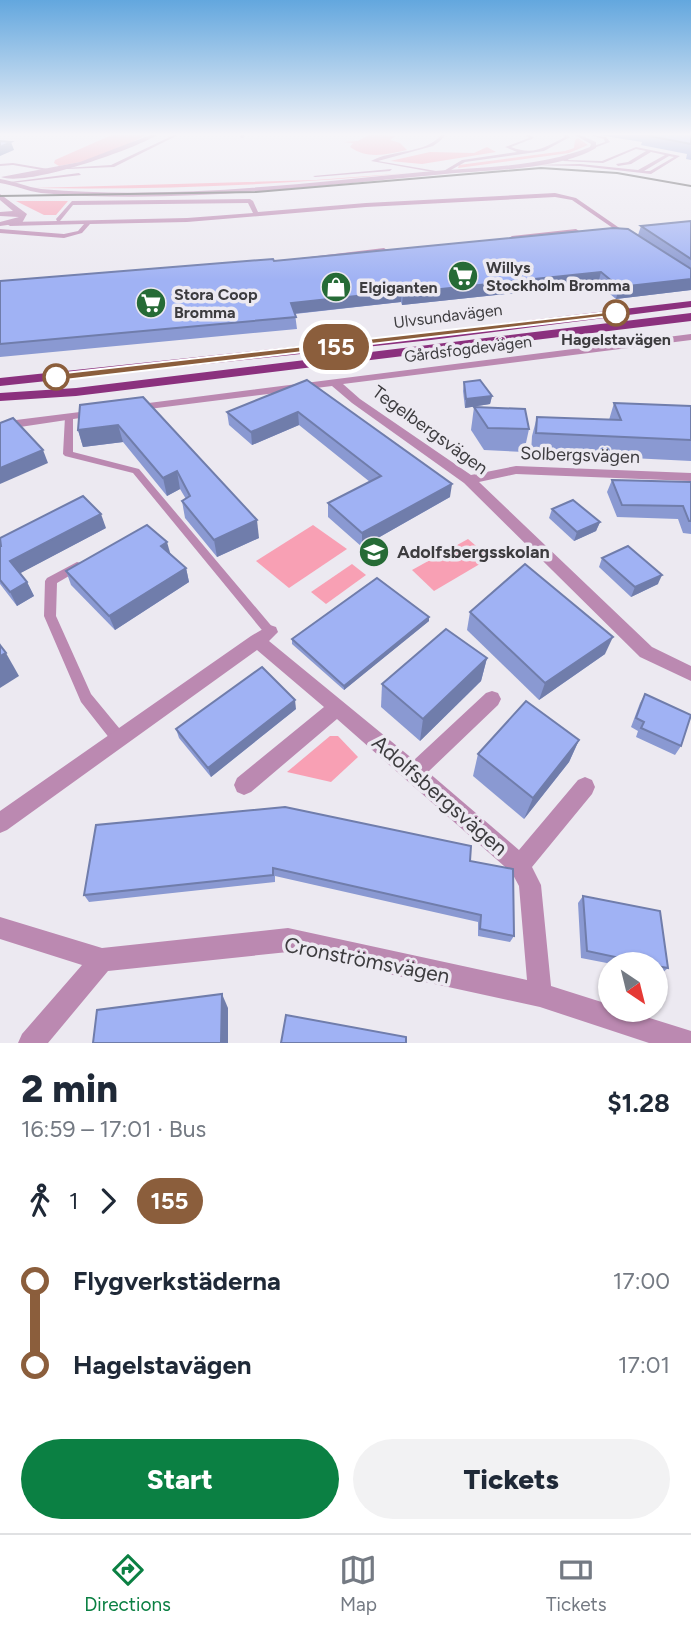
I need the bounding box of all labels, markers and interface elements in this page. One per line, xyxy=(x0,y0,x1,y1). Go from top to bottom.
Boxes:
place label: Willys Stockholm Bromma xyxy=(486,258,630,295)
supermarket icon: Willys Stockholm Bromma xyxy=(446,259,480,293)
shop icon: Elgiganten xyxy=(319,270,353,304)
place label: Elgiganten xyxy=(359,278,438,297)
place label: Stora Coop Bromma xyxy=(174,285,258,322)
supermarket icon: Stora Coop Bromma xyxy=(134,286,168,320)
street label: Ulvsundavägen xyxy=(393,300,504,332)
marker: Hagelstavägen xyxy=(603,300,629,326)
line badge: 155 xyxy=(296,324,376,370)
place label: Hagelstavägen xyxy=(561,330,671,349)
text: 155 xyxy=(317,332,355,361)
street label: Gårdsfogdevägen xyxy=(403,332,533,366)
unlabelled marker xyxy=(43,364,69,390)
street label: Tegelbergsvägen xyxy=(368,381,492,479)
street label: Solbergsvägen xyxy=(520,442,640,468)
school or university icon: Adolfsbergsskolan xyxy=(357,535,391,569)
place label: Adolfsbergsskolan xyxy=(397,541,550,563)
street label: Adolfsbergsvägen xyxy=(367,730,513,860)
street label: Cronströmsvägen xyxy=(282,932,452,988)
north arrow xyxy=(598,952,668,1022)
map controls xyxy=(598,952,668,1022)
text: 2 min xyxy=(21,1066,118,1112)
text: $1.28 xyxy=(607,1087,670,1119)
text: 16:59 – 17:01 · Bus xyxy=(21,1115,206,1143)
icon: walk xyxy=(21,1182,59,1220)
icon: forward xyxy=(89,1182,127,1220)
text: 155 xyxy=(151,1186,189,1215)
text: 1 xyxy=(69,1187,79,1215)
text: Flygverkstäderna xyxy=(73,1265,281,1297)
text: 17:00 xyxy=(613,1267,670,1295)
text: Hagelstavägen xyxy=(73,1349,252,1381)
text: 17:01 xyxy=(618,1351,670,1379)
button: Start xyxy=(21,1439,339,1519)
button: Tickets xyxy=(353,1439,670,1519)
tab: Directions xyxy=(84,1551,171,1616)
tab: Map xyxy=(339,1551,377,1616)
tab: Tickets xyxy=(546,1551,607,1616)

